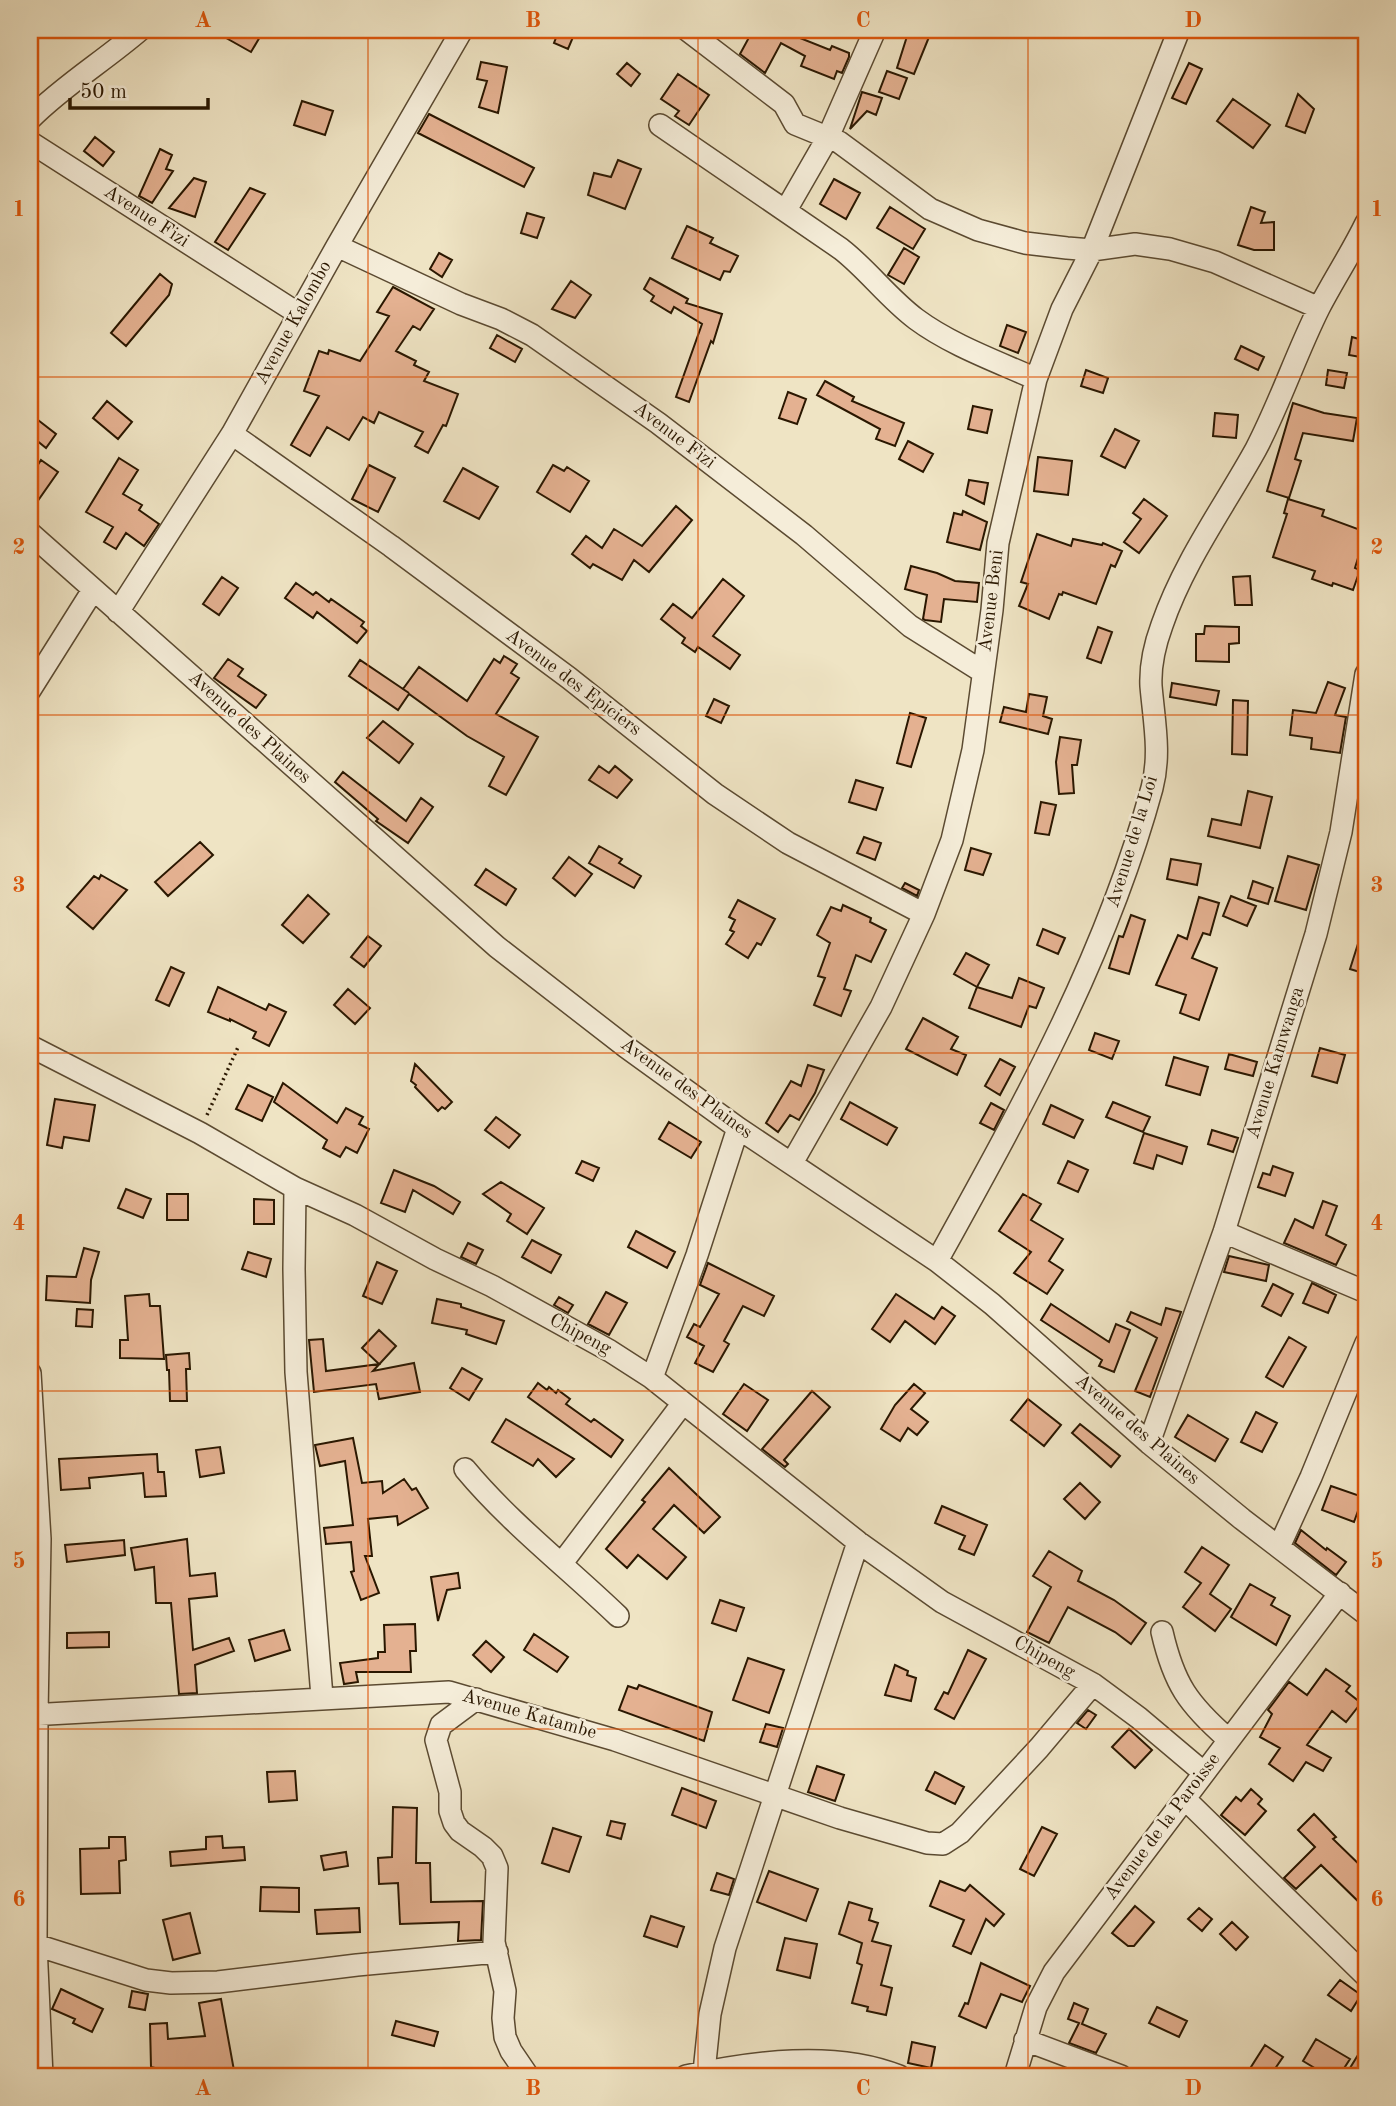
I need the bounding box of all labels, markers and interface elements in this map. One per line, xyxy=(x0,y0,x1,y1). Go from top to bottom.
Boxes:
text: A xyxy=(194,9,212,32)
text: B xyxy=(525,9,541,32)
text: C xyxy=(855,9,871,32)
text: D xyxy=(1184,9,1202,32)
scale bar xyxy=(70,66,208,110)
text: 50 m xyxy=(80,82,127,103)
street label: Avenue Fizi xyxy=(100,183,192,251)
text: 1 xyxy=(12,198,26,221)
text: 1 xyxy=(1370,198,1384,221)
street label: Avenue Kalombo xyxy=(252,258,336,388)
street label: Avenue Fizi xyxy=(629,399,719,473)
text: 2 xyxy=(12,536,26,559)
text: 2 xyxy=(1370,536,1384,559)
street label: Avenue Beni xyxy=(976,549,1008,653)
street label: Avenue des Epiciers xyxy=(502,626,644,740)
street label: Avenue des Plaines xyxy=(184,668,314,788)
street label: Avenue de la Loi xyxy=(1104,774,1162,910)
text: 3 xyxy=(12,874,26,897)
text: 3 xyxy=(1370,874,1384,897)
street label: Avenue Kamwanga xyxy=(1244,984,1308,1141)
street label: Avenue des Plaines xyxy=(617,1035,755,1143)
text: 4 xyxy=(12,1212,26,1235)
text: 4 xyxy=(1370,1212,1384,1235)
street label: Chipeng xyxy=(546,1311,615,1360)
street label: Avenue des Plaines xyxy=(1071,1371,1203,1489)
text: 5 xyxy=(12,1550,26,1573)
text: 5 xyxy=(1370,1550,1384,1573)
street label: Chipeng xyxy=(1010,1633,1079,1683)
street label: Avenue Katambe xyxy=(460,1687,598,1743)
street label: Avenue de la Paroisse xyxy=(1102,1750,1224,1904)
text: 6 xyxy=(12,1888,26,1911)
text: 6 xyxy=(1370,1888,1384,1911)
text: A xyxy=(194,2077,212,2100)
text: B xyxy=(525,2077,541,2100)
text: C xyxy=(855,2077,871,2100)
text: D xyxy=(1184,2077,1202,2100)

